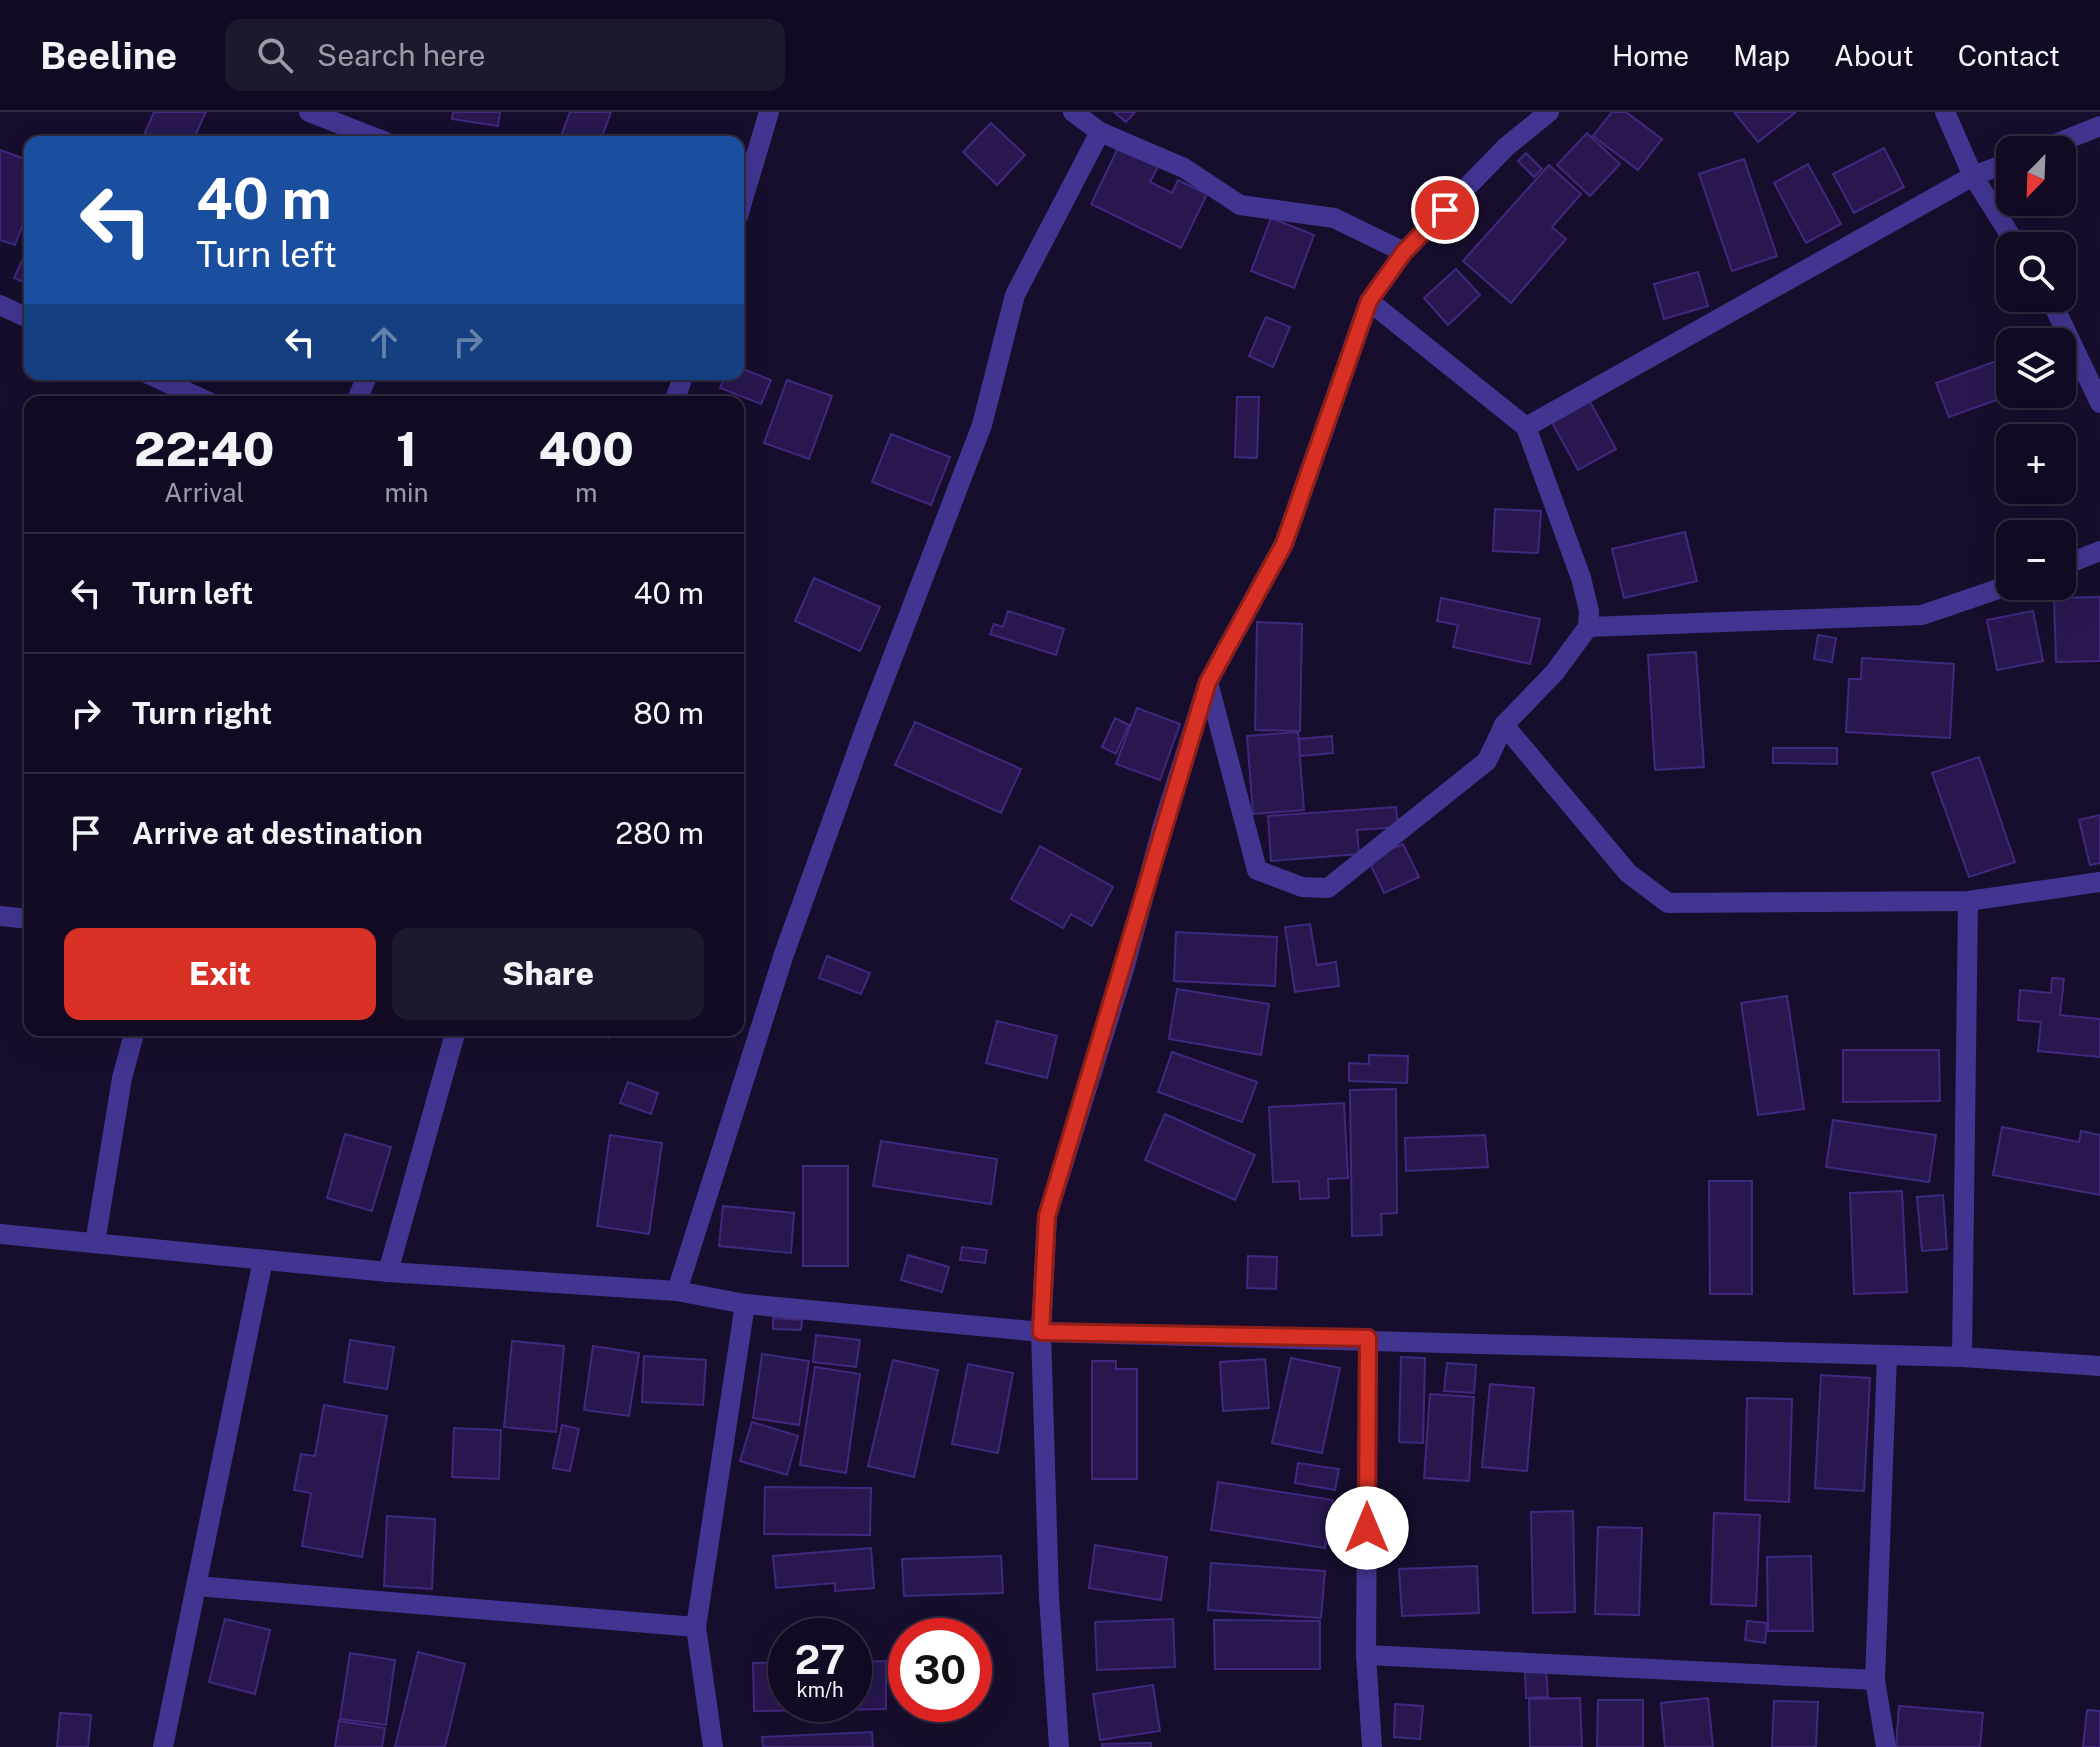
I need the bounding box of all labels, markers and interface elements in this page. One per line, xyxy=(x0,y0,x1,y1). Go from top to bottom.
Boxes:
search box xyxy=(225,19,785,91)
text: Beeline xyxy=(40,33,177,78)
icon: search xyxy=(253,33,297,77)
text: Search here xyxy=(317,37,486,73)
text: Home xyxy=(1612,39,1689,72)
text: Map xyxy=(1733,39,1790,72)
text: About xyxy=(1834,39,1914,72)
text: Contact xyxy=(1958,39,2060,72)
north arrow xyxy=(1996,136,2076,216)
map controls xyxy=(1996,136,2076,600)
text: 40 m xyxy=(196,166,332,232)
icon: left xyxy=(64,168,168,272)
pin xyxy=(1411,176,1479,244)
icon: arrive xyxy=(1423,188,1467,232)
button: search xyxy=(1996,232,2076,312)
text: Turn left xyxy=(196,233,337,275)
icon: left xyxy=(278,320,322,364)
icon: ahead xyxy=(362,320,406,364)
icon: right xyxy=(446,320,490,364)
button: layers xyxy=(1996,328,2076,408)
text: 22:40 xyxy=(134,420,274,477)
text: 1 xyxy=(396,420,417,477)
text: 400 xyxy=(539,420,634,477)
button: + xyxy=(1996,424,2076,504)
text: Arrival xyxy=(164,477,244,508)
text: min xyxy=(384,477,429,508)
text: m xyxy=(575,477,597,508)
button: − xyxy=(1996,520,2076,600)
icon: left xyxy=(64,571,108,615)
text: Turn left xyxy=(132,575,253,611)
text: 40 m xyxy=(634,575,704,611)
icon: right xyxy=(64,691,108,735)
text: Turn right xyxy=(132,695,272,731)
text: 80 m xyxy=(633,695,704,731)
icon: arrive xyxy=(64,811,108,855)
text: Arrive at destination xyxy=(132,815,423,851)
text: 280 m xyxy=(615,815,704,851)
button: Exit xyxy=(64,928,376,1020)
button: Share xyxy=(392,928,704,1020)
position arrow xyxy=(1325,1486,1409,1570)
speed limit sign: 30 xyxy=(888,1618,992,1722)
text: 27 xyxy=(795,1636,845,1683)
text: km/h xyxy=(796,1678,844,1702)

